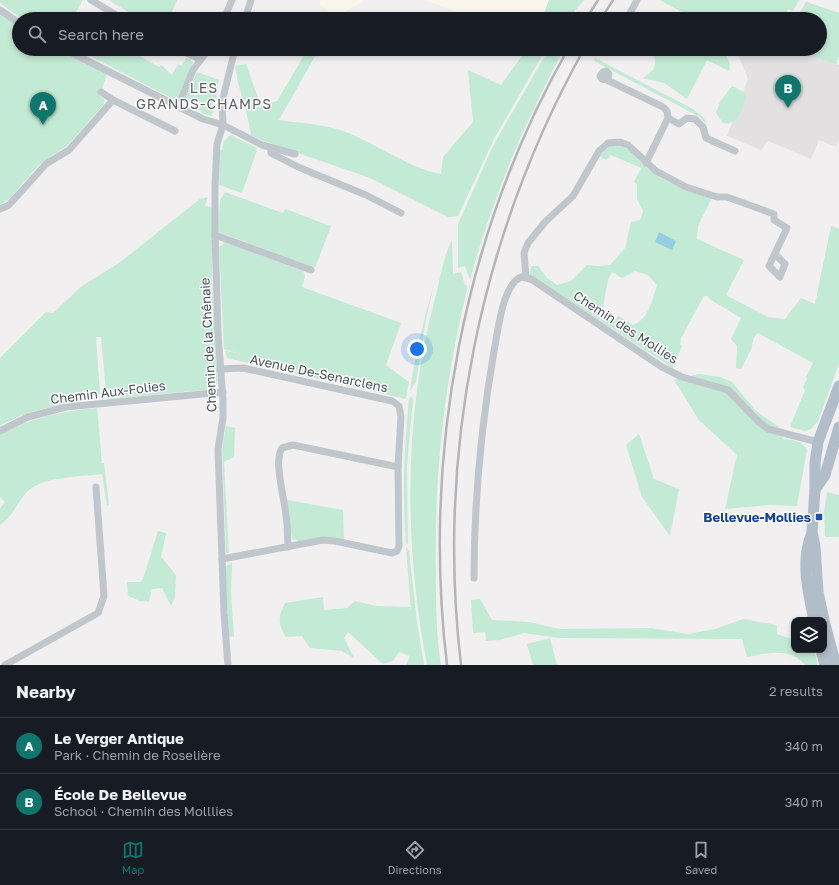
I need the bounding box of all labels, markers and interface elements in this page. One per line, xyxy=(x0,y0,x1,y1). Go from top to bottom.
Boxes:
search box xyxy=(12,12,827,56)
icon: search xyxy=(26,23,48,45)
text: Search here xyxy=(58,25,144,43)
pin: B xyxy=(775,75,801,108)
district label: LES GRANDS-CHAMPS xyxy=(136,79,272,112)
pin: A xyxy=(30,92,56,125)
street label: Chemin de la Chênaie xyxy=(196,277,220,413)
street label: Chemin des Mollies xyxy=(571,287,681,367)
your location xyxy=(407,339,427,359)
street label: Avenue De-Senarclens xyxy=(249,351,389,395)
street label: Chemin Aux-Folies xyxy=(49,377,167,407)
place label: Bellevue-Mollies xyxy=(703,509,811,525)
marker: Bellevue-Mollies xyxy=(814,512,824,522)
map controls xyxy=(791,617,827,653)
button: layers xyxy=(791,617,827,653)
text: Nearby xyxy=(16,681,76,702)
text: 2 results xyxy=(769,683,823,699)
text: Le Verger Antique xyxy=(54,729,184,747)
text: A xyxy=(24,738,34,754)
text: 340 m xyxy=(785,738,823,754)
text: Park · Chemin de Roselière xyxy=(54,747,221,763)
text: École De Bellevue xyxy=(54,785,187,803)
text: B xyxy=(24,794,34,810)
text: 340 m xyxy=(785,794,823,810)
text: School · Chemin des Molllies xyxy=(54,803,233,819)
tab: Map xyxy=(122,839,144,876)
tab: Directions xyxy=(388,839,442,876)
tab: Saved xyxy=(685,839,717,876)

